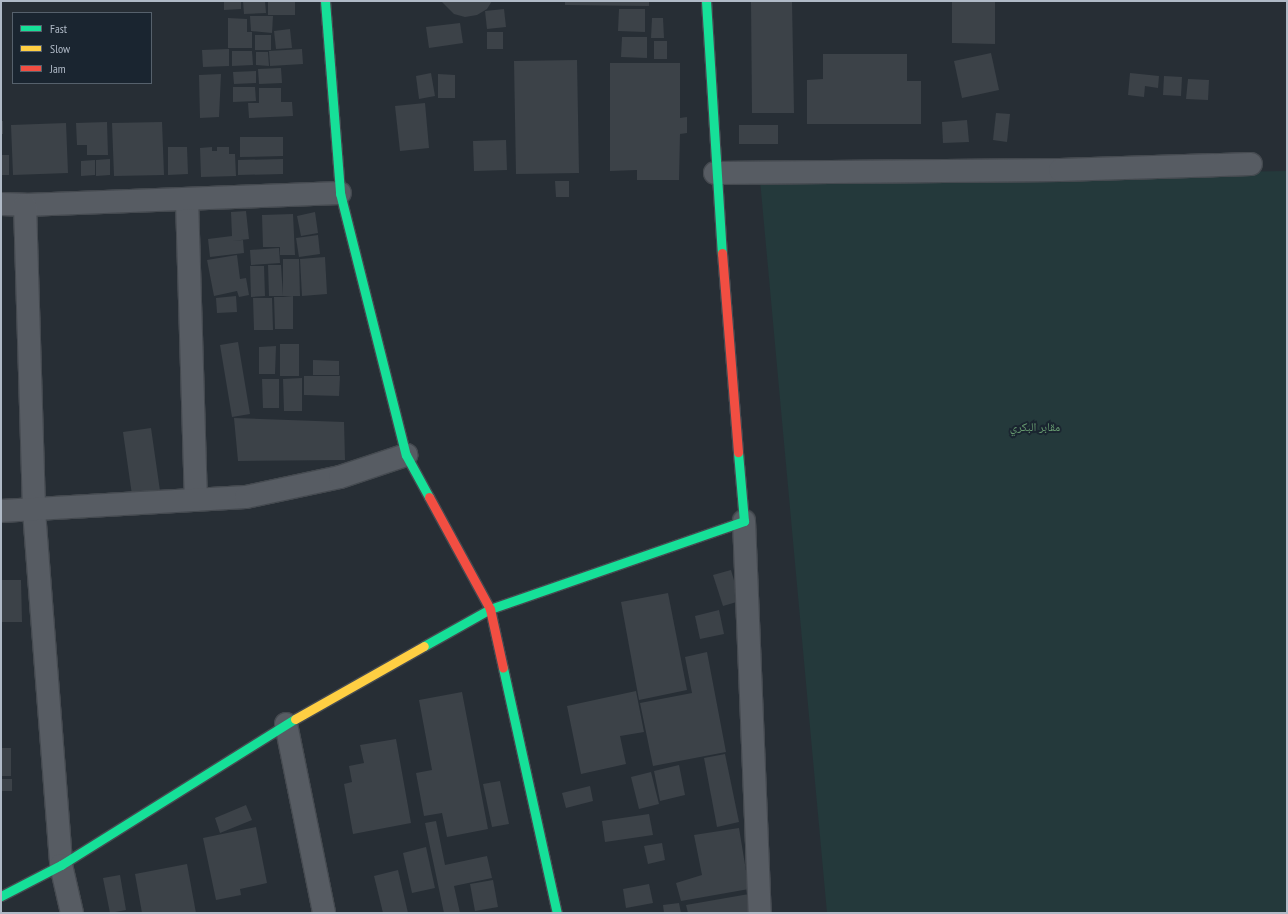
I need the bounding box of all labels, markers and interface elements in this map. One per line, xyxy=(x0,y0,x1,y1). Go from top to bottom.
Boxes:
legend xyxy=(12,12,152,84)
text: Fast xyxy=(50,21,67,36)
text: Slow xyxy=(50,41,70,56)
text: Jam xyxy=(50,61,66,76)
park label: مقابر البكري xyxy=(1010,420,1060,434)

